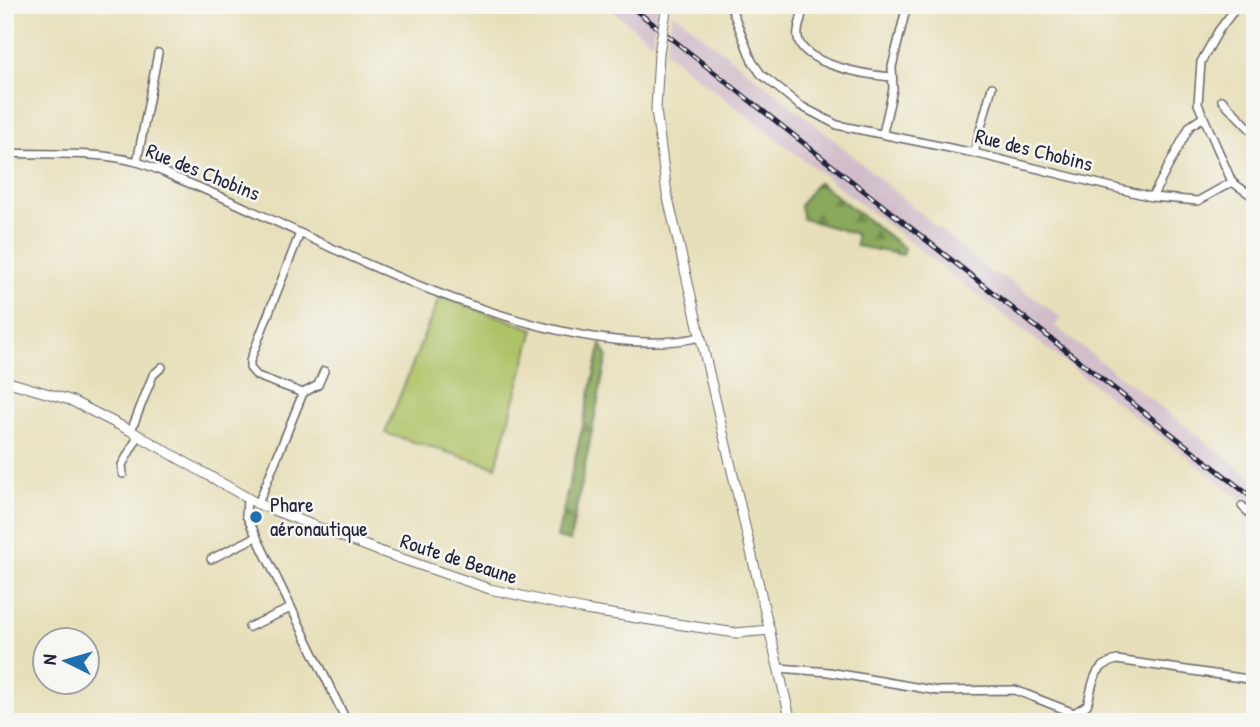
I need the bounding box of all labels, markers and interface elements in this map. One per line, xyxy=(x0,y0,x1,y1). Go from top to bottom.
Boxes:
street label: Rue des Chobins xyxy=(972,121,1096,178)
street label: Rue des Chobins xyxy=(142,136,264,208)
place label: Phare aéronautique xyxy=(270,490,368,543)
marker: Phare aéronautique xyxy=(248,509,264,525)
street label: Route de Beaune xyxy=(397,526,522,591)
north arrow xyxy=(32,626,102,696)
text: N xyxy=(36,653,62,666)

